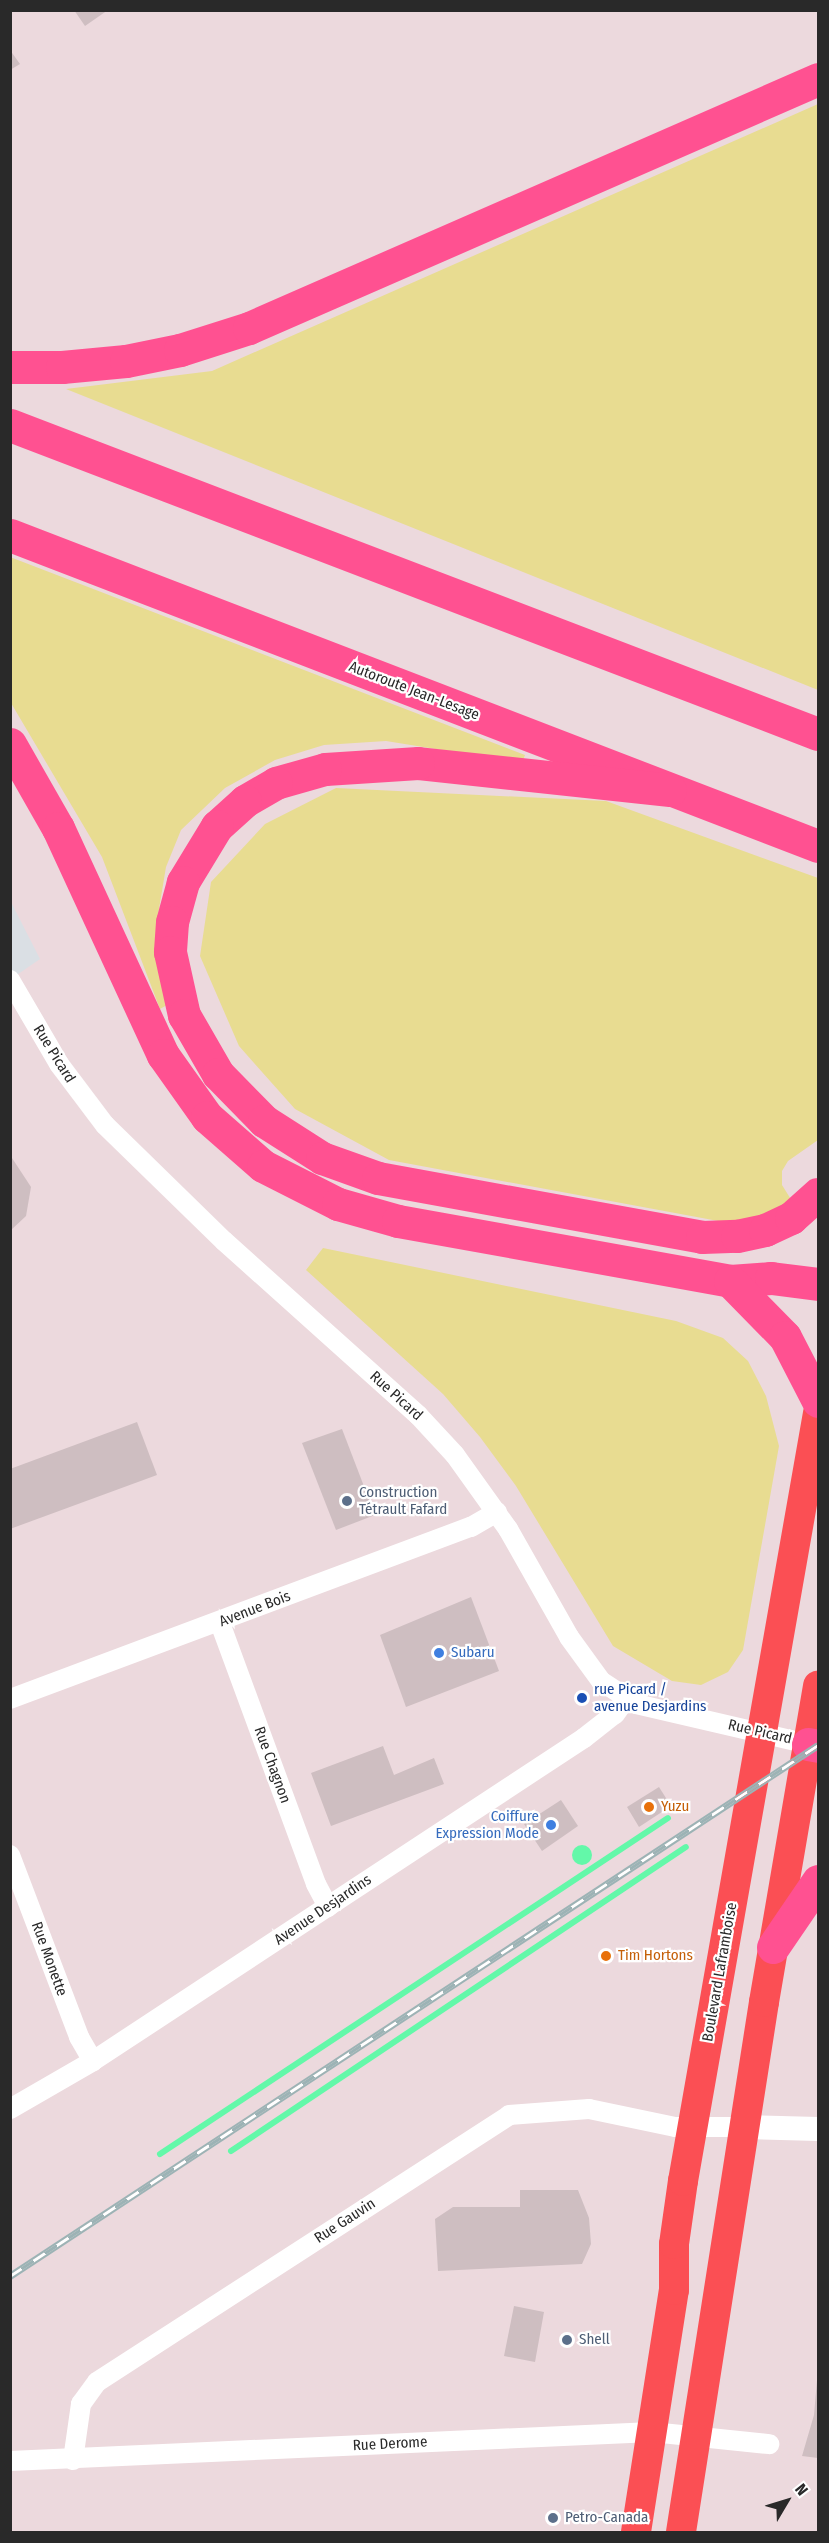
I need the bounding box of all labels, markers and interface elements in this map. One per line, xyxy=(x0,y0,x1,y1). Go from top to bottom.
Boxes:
street label: Autoroute Jean-Lesage xyxy=(346,658,482,724)
street label: Rue Picard xyxy=(29,1022,79,1086)
street label: Rue Picard xyxy=(366,1368,426,1424)
place label: Construction Tétrault Fafard xyxy=(359,1483,447,1518)
marker: Construction Tétrault Fafard xyxy=(340,1494,354,1508)
street label: Avenue Bois xyxy=(217,1587,293,1631)
place label: Subaru xyxy=(451,1644,495,1662)
marker: Subaru xyxy=(432,1646,446,1660)
place label: rue Picard / avenue Desjardins xyxy=(594,1680,706,1715)
marker: rue Picard / avenue Desjardins xyxy=(575,1691,589,1705)
street label: Rue Picard xyxy=(726,1716,794,1748)
street label: Rue Chagnon xyxy=(250,1724,294,1806)
place label: Yuzu xyxy=(661,1798,689,1816)
marker: Yuzu xyxy=(642,1800,656,1814)
place label: Coiffure Expression Mode xyxy=(435,1807,539,1842)
marker: Coiffure Expression Mode xyxy=(544,1818,558,1832)
street label: Avenue Desjardins xyxy=(271,1871,375,1949)
street label: Boulevard Laframboise xyxy=(699,1901,741,2043)
street label: Rue Monette xyxy=(27,1919,71,1999)
place label: Tim Hortons xyxy=(618,1947,693,1965)
marker: Tim Hortons xyxy=(599,1949,613,1963)
street label: Rue Gauvin xyxy=(311,2195,379,2247)
place label: Shell xyxy=(579,2331,610,2349)
marker: Shell xyxy=(560,2333,574,2347)
street label: Rue Derome xyxy=(352,2433,428,2455)
north arrow xyxy=(757,2471,817,2531)
text: N xyxy=(791,2480,812,2499)
place label: Petro-Canada xyxy=(565,2509,648,2527)
marker: Petro-Canada xyxy=(546,2511,560,2525)

